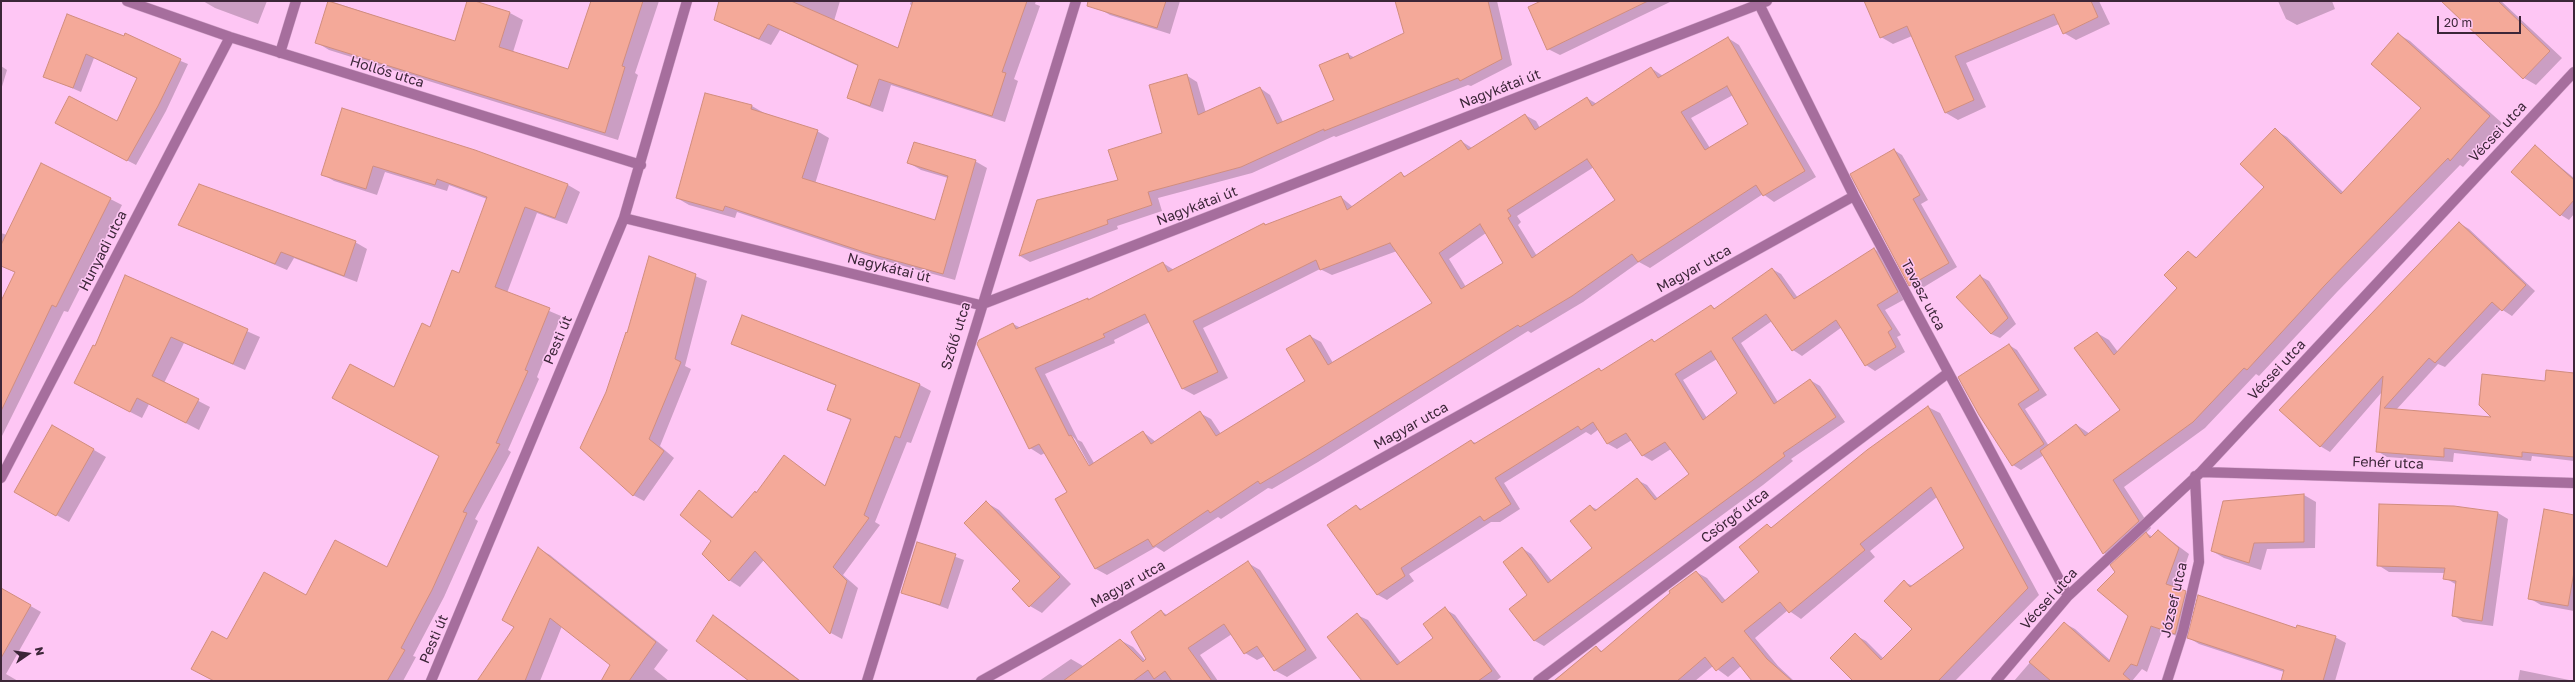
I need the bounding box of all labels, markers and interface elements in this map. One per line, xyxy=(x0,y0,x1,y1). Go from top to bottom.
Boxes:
scale bar xyxy=(2439,8,2523,34)
text: 20 m xyxy=(2444,15,2472,30)
street label: Hollós utca xyxy=(348,53,426,91)
street label: Nagykátai út xyxy=(1457,66,1543,112)
street label: Vécsei utca xyxy=(2466,98,2530,166)
street label: Nagykátai út xyxy=(1154,183,1240,229)
street label: Hunyadi utca xyxy=(75,208,131,294)
street label: Magyar utca xyxy=(1654,242,1734,296)
street label: Nagykátai út xyxy=(846,250,932,286)
street label: Tavasz utca xyxy=(1897,257,1949,333)
street label: Szőlő utca xyxy=(938,300,974,372)
street label: Pesti út xyxy=(540,313,576,367)
street label: Vécsei utca xyxy=(2245,336,2309,404)
street label: Magyar utca xyxy=(1371,399,1451,453)
street label: Fehér utca xyxy=(2352,453,2424,473)
street label: Csörgő utca xyxy=(1698,485,1772,547)
street label: Magyar utca xyxy=(1088,557,1168,611)
street label: József utca xyxy=(2157,561,2191,639)
street label: Vécsei utca xyxy=(2017,565,2081,633)
street label: Pesti út xyxy=(416,612,452,666)
north arrow xyxy=(8,634,48,674)
text: N xyxy=(33,646,47,657)

